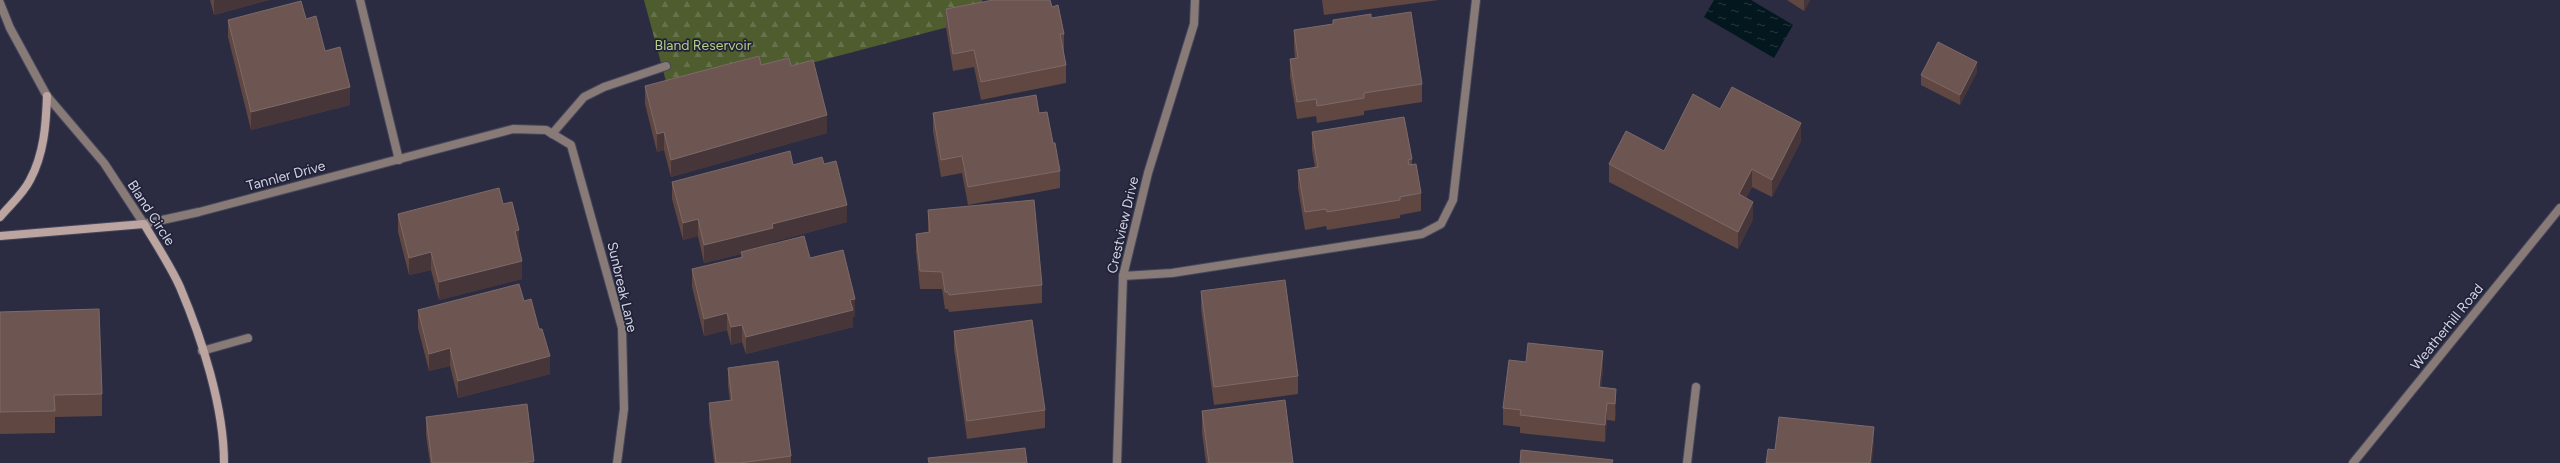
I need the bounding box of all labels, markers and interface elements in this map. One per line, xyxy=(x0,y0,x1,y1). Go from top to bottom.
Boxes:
park label: Bland Reservoir xyxy=(655,37,752,54)
street label: Tannler Drive xyxy=(245,157,328,195)
street label: Crestview Drive xyxy=(1104,174,1143,275)
street label: Bland Circle xyxy=(124,177,179,249)
street label: Sunbreak Lane xyxy=(603,240,641,334)
street label: Weatherhill Road xyxy=(2407,280,2487,374)

